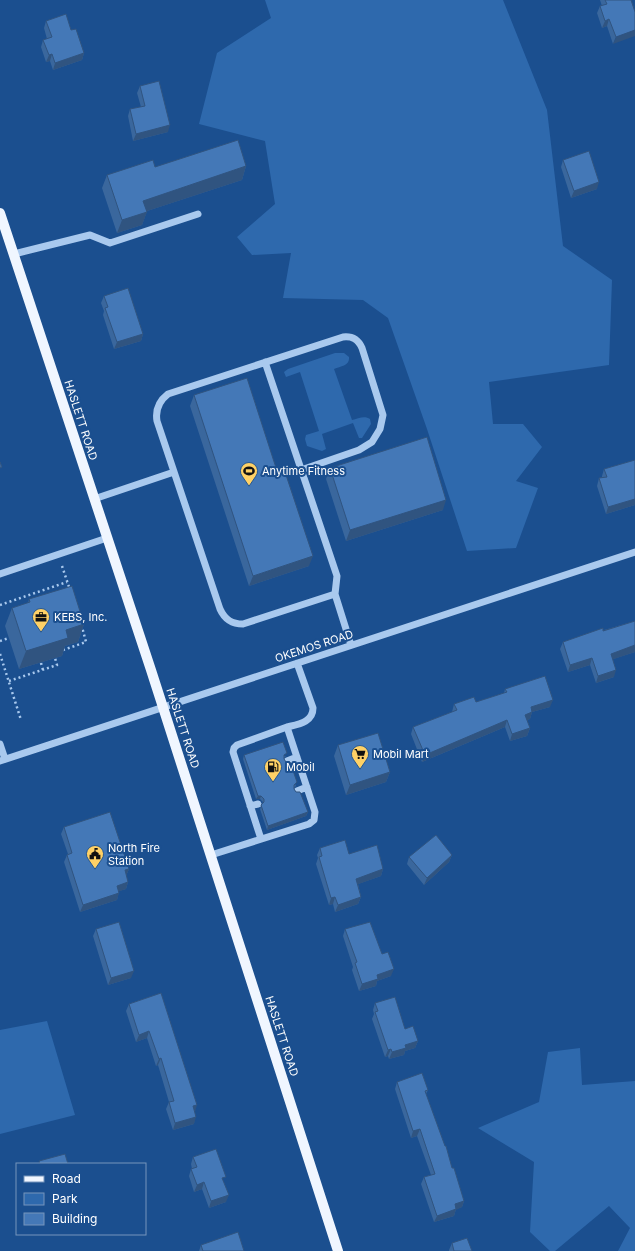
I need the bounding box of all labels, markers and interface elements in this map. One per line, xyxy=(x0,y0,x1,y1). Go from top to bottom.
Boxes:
street label: HASLETT ROAD xyxy=(61,378,101,462)
sports icon: Anytime Fitness xyxy=(239,461,259,486)
place label: Anytime Fitness xyxy=(262,464,345,478)
office icon: KEBS, Inc. xyxy=(31,607,51,632)
place label: KEBS, Inc. xyxy=(54,610,107,624)
street label: OKEMOS ROAD xyxy=(273,627,355,665)
street label: HASLETT ROAD xyxy=(163,686,203,770)
supermarket icon: Mobil Mart xyxy=(350,744,370,769)
place label: Mobil Mart xyxy=(373,747,429,761)
fuel station icon: Mobil xyxy=(263,757,283,782)
place label: Mobil xyxy=(286,760,315,774)
place label: North Fire Station xyxy=(108,841,160,868)
public building icon: North Fire Station xyxy=(85,844,105,869)
street label: HASLETT ROAD xyxy=(262,994,302,1078)
legend xyxy=(16,1163,146,1235)
text: Road xyxy=(52,1171,81,1186)
text: Park xyxy=(52,1191,78,1206)
text: Building xyxy=(52,1211,97,1226)

